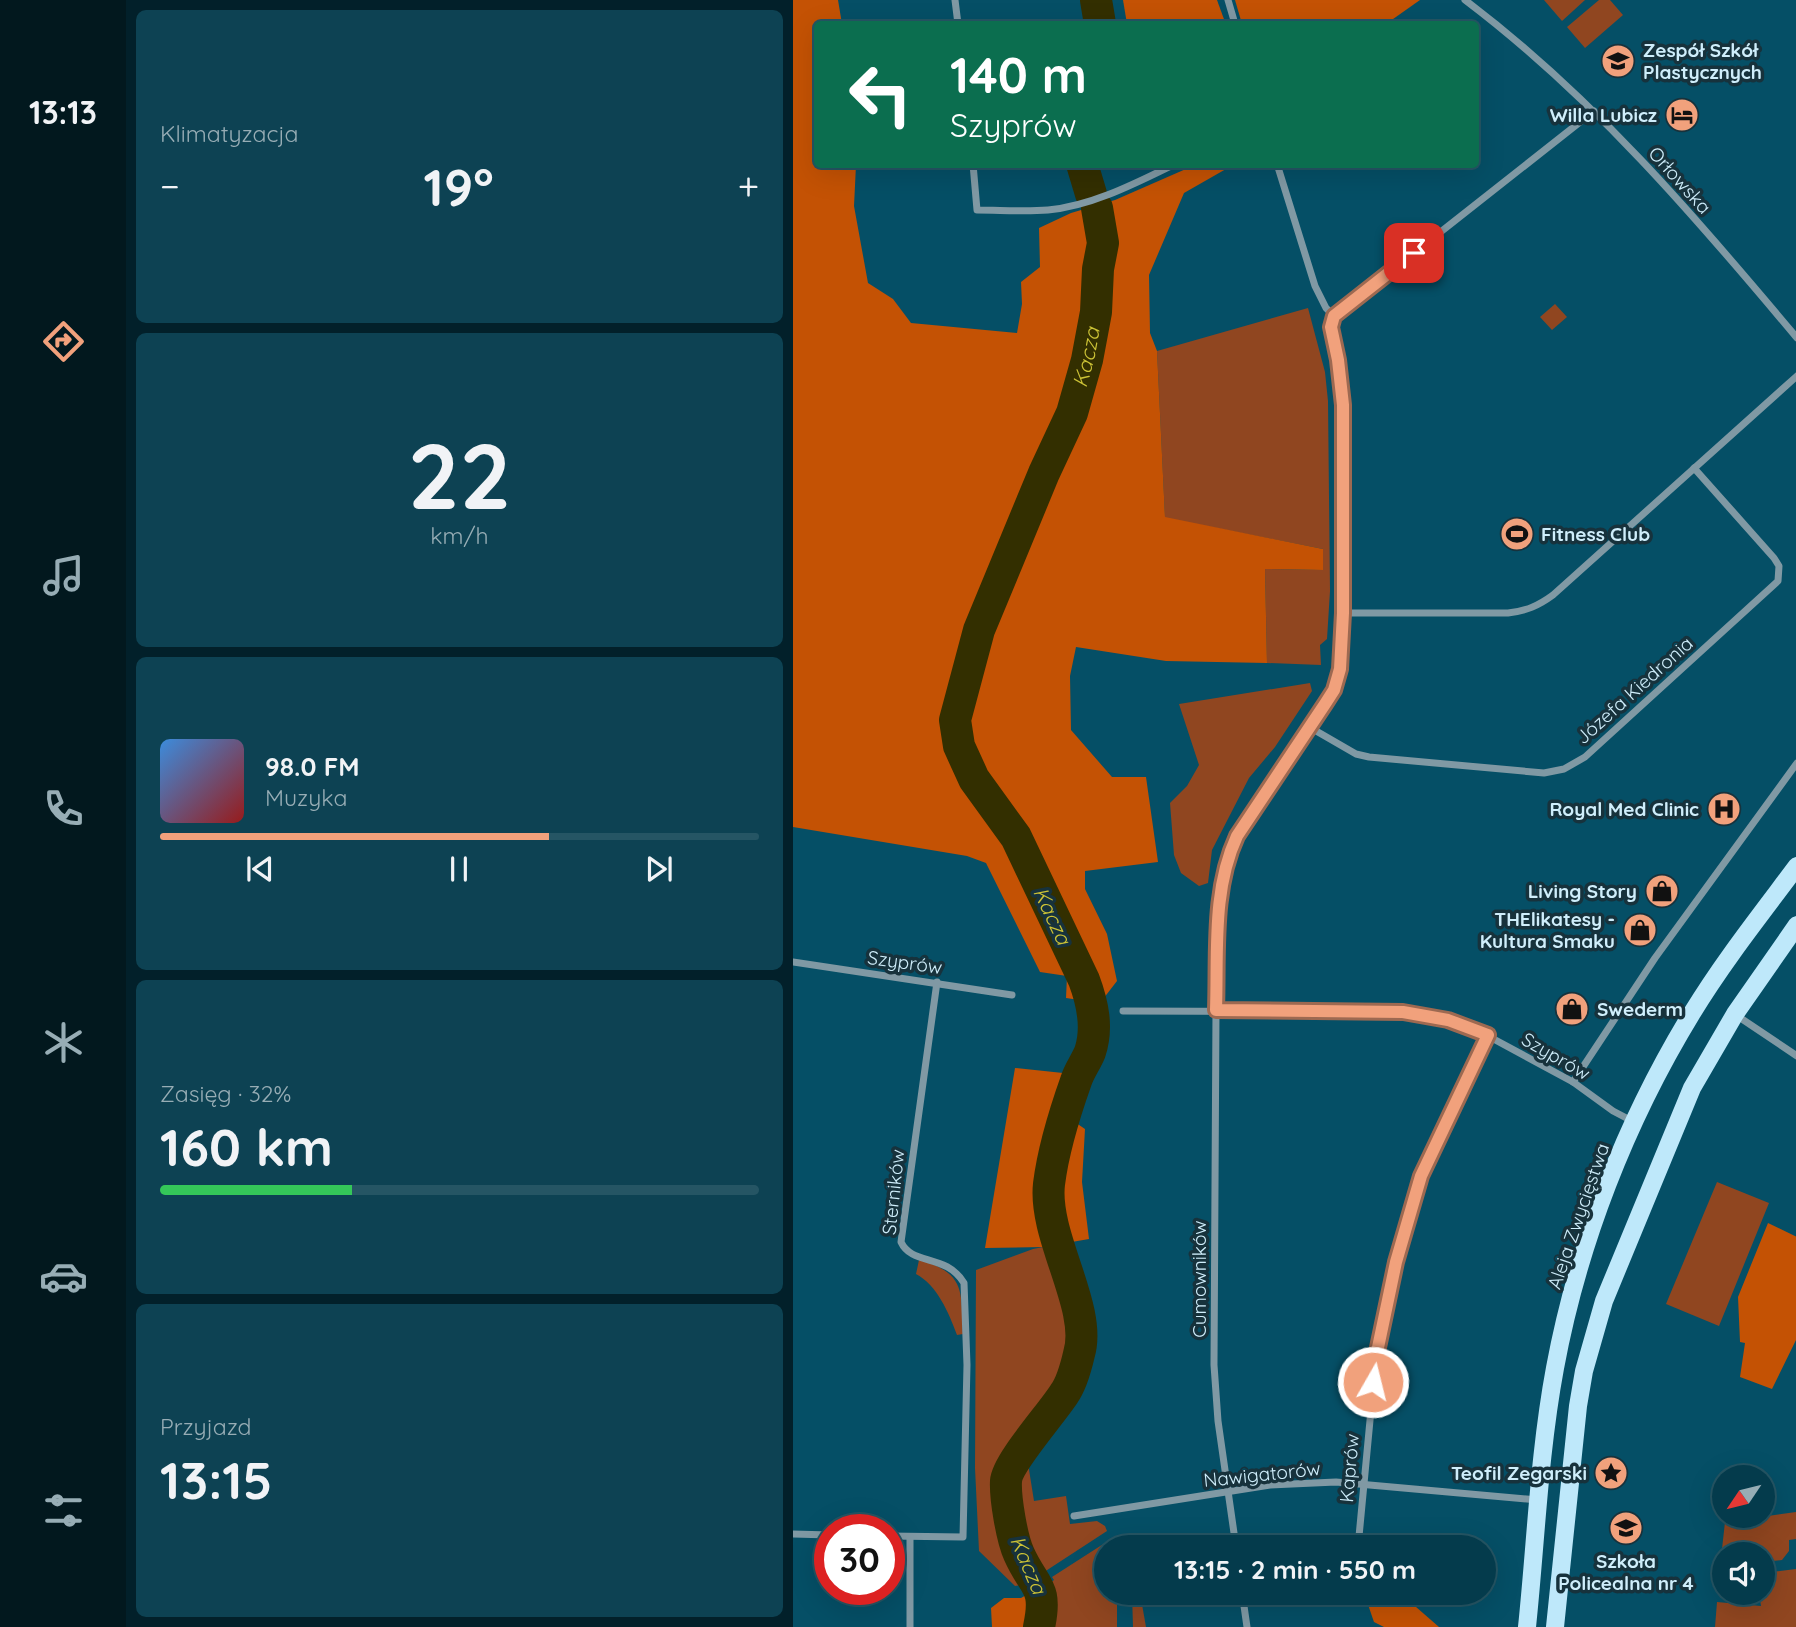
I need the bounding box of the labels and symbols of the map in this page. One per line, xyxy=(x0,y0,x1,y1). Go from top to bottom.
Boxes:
place label: Zespół Szkół Plastycznych xyxy=(1643,38,1762,84)
school or university icon: Zespół Szkół Plastycznych xyxy=(1599,42,1637,80)
hotel icon: Willa Lubicz xyxy=(1663,96,1701,134)
place label: Willa Lubicz xyxy=(1550,103,1657,127)
street label: Orłowska xyxy=(1643,141,1717,219)
pin xyxy=(1384,223,1444,283)
water label: Kacza xyxy=(1066,324,1105,390)
sports icon: Fitness Club xyxy=(1498,515,1536,553)
place label: Fitness Club xyxy=(1541,522,1650,546)
street label: Józefa Kiedronia xyxy=(1570,631,1698,749)
hospital icon: Royal Med Clinic xyxy=(1705,790,1743,828)
place label: Royal Med Clinic xyxy=(1549,797,1699,821)
shop icon: Living Story xyxy=(1643,872,1681,910)
place label: Living Story xyxy=(1528,879,1637,903)
water label: Kacza xyxy=(1028,883,1078,950)
place label: THElikatesy - Kultura Smaku xyxy=(1480,907,1615,953)
shop icon: THElikatesy - Kultura Smaku xyxy=(1621,911,1659,949)
street label: Szyprów xyxy=(866,945,944,979)
shop icon: Swederm xyxy=(1553,990,1591,1028)
place label: Swederm xyxy=(1597,997,1683,1021)
street label: Szyprów xyxy=(1517,1027,1595,1085)
street label: Aleja Zwycięstwa xyxy=(1542,1140,1614,1292)
street label: Sterników xyxy=(877,1148,909,1236)
street label: Cumowników xyxy=(1187,1220,1211,1338)
position arrow xyxy=(1336,1345,1410,1419)
street label: Kaprów xyxy=(1334,1433,1364,1503)
place icon: Teofil Zegarski xyxy=(1592,1454,1630,1492)
street label: Nawigatorów xyxy=(1202,1456,1322,1492)
place label: Teofil Zegarski xyxy=(1451,1461,1587,1485)
north arrow xyxy=(1712,1465,1775,1528)
school or university icon: Szkoła Policealna nr 4 xyxy=(1607,1509,1645,1547)
speed limit sign: 30 xyxy=(814,1514,905,1605)
water label: Kacza xyxy=(1005,1532,1053,1599)
place label: Szkoła Policealna nr 4 xyxy=(1558,1549,1694,1595)

